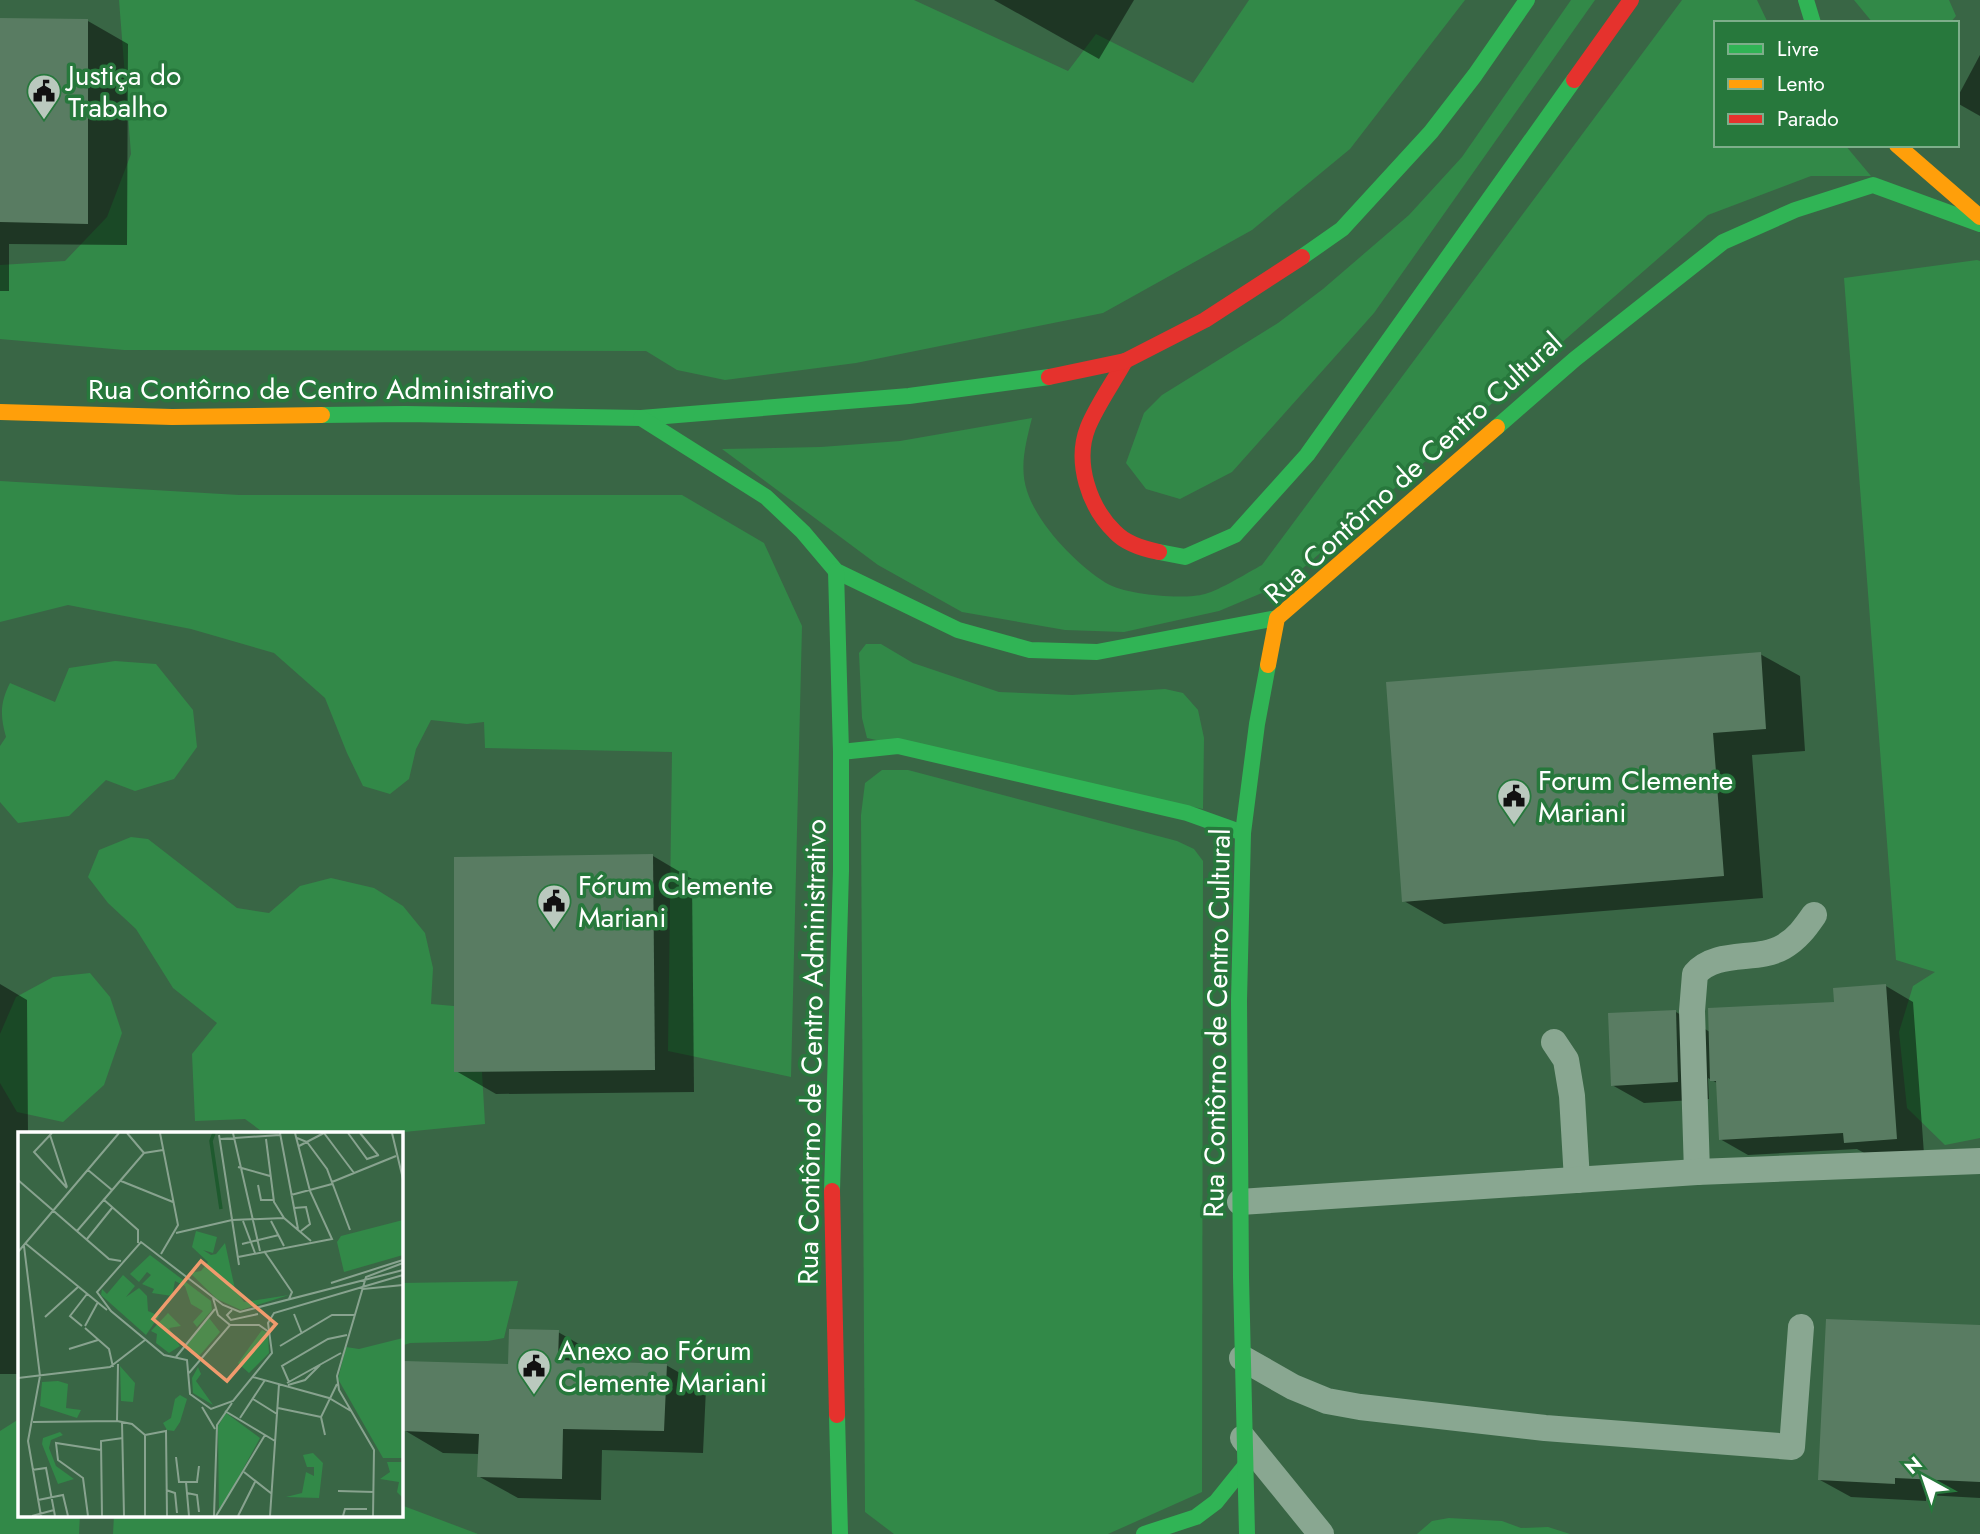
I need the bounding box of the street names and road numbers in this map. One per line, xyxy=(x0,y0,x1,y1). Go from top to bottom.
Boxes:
street label: Rua Contôrno de Centro Cultural xyxy=(1255,323,1571,613)
street label: Rua Contôrno de Centro Administrativo xyxy=(88,369,554,410)
street label: Rua Contôrno de Centro Administrativo xyxy=(787,819,837,1285)
street label: Rua Contôrno de Centro Cultural xyxy=(1193,828,1241,1218)

